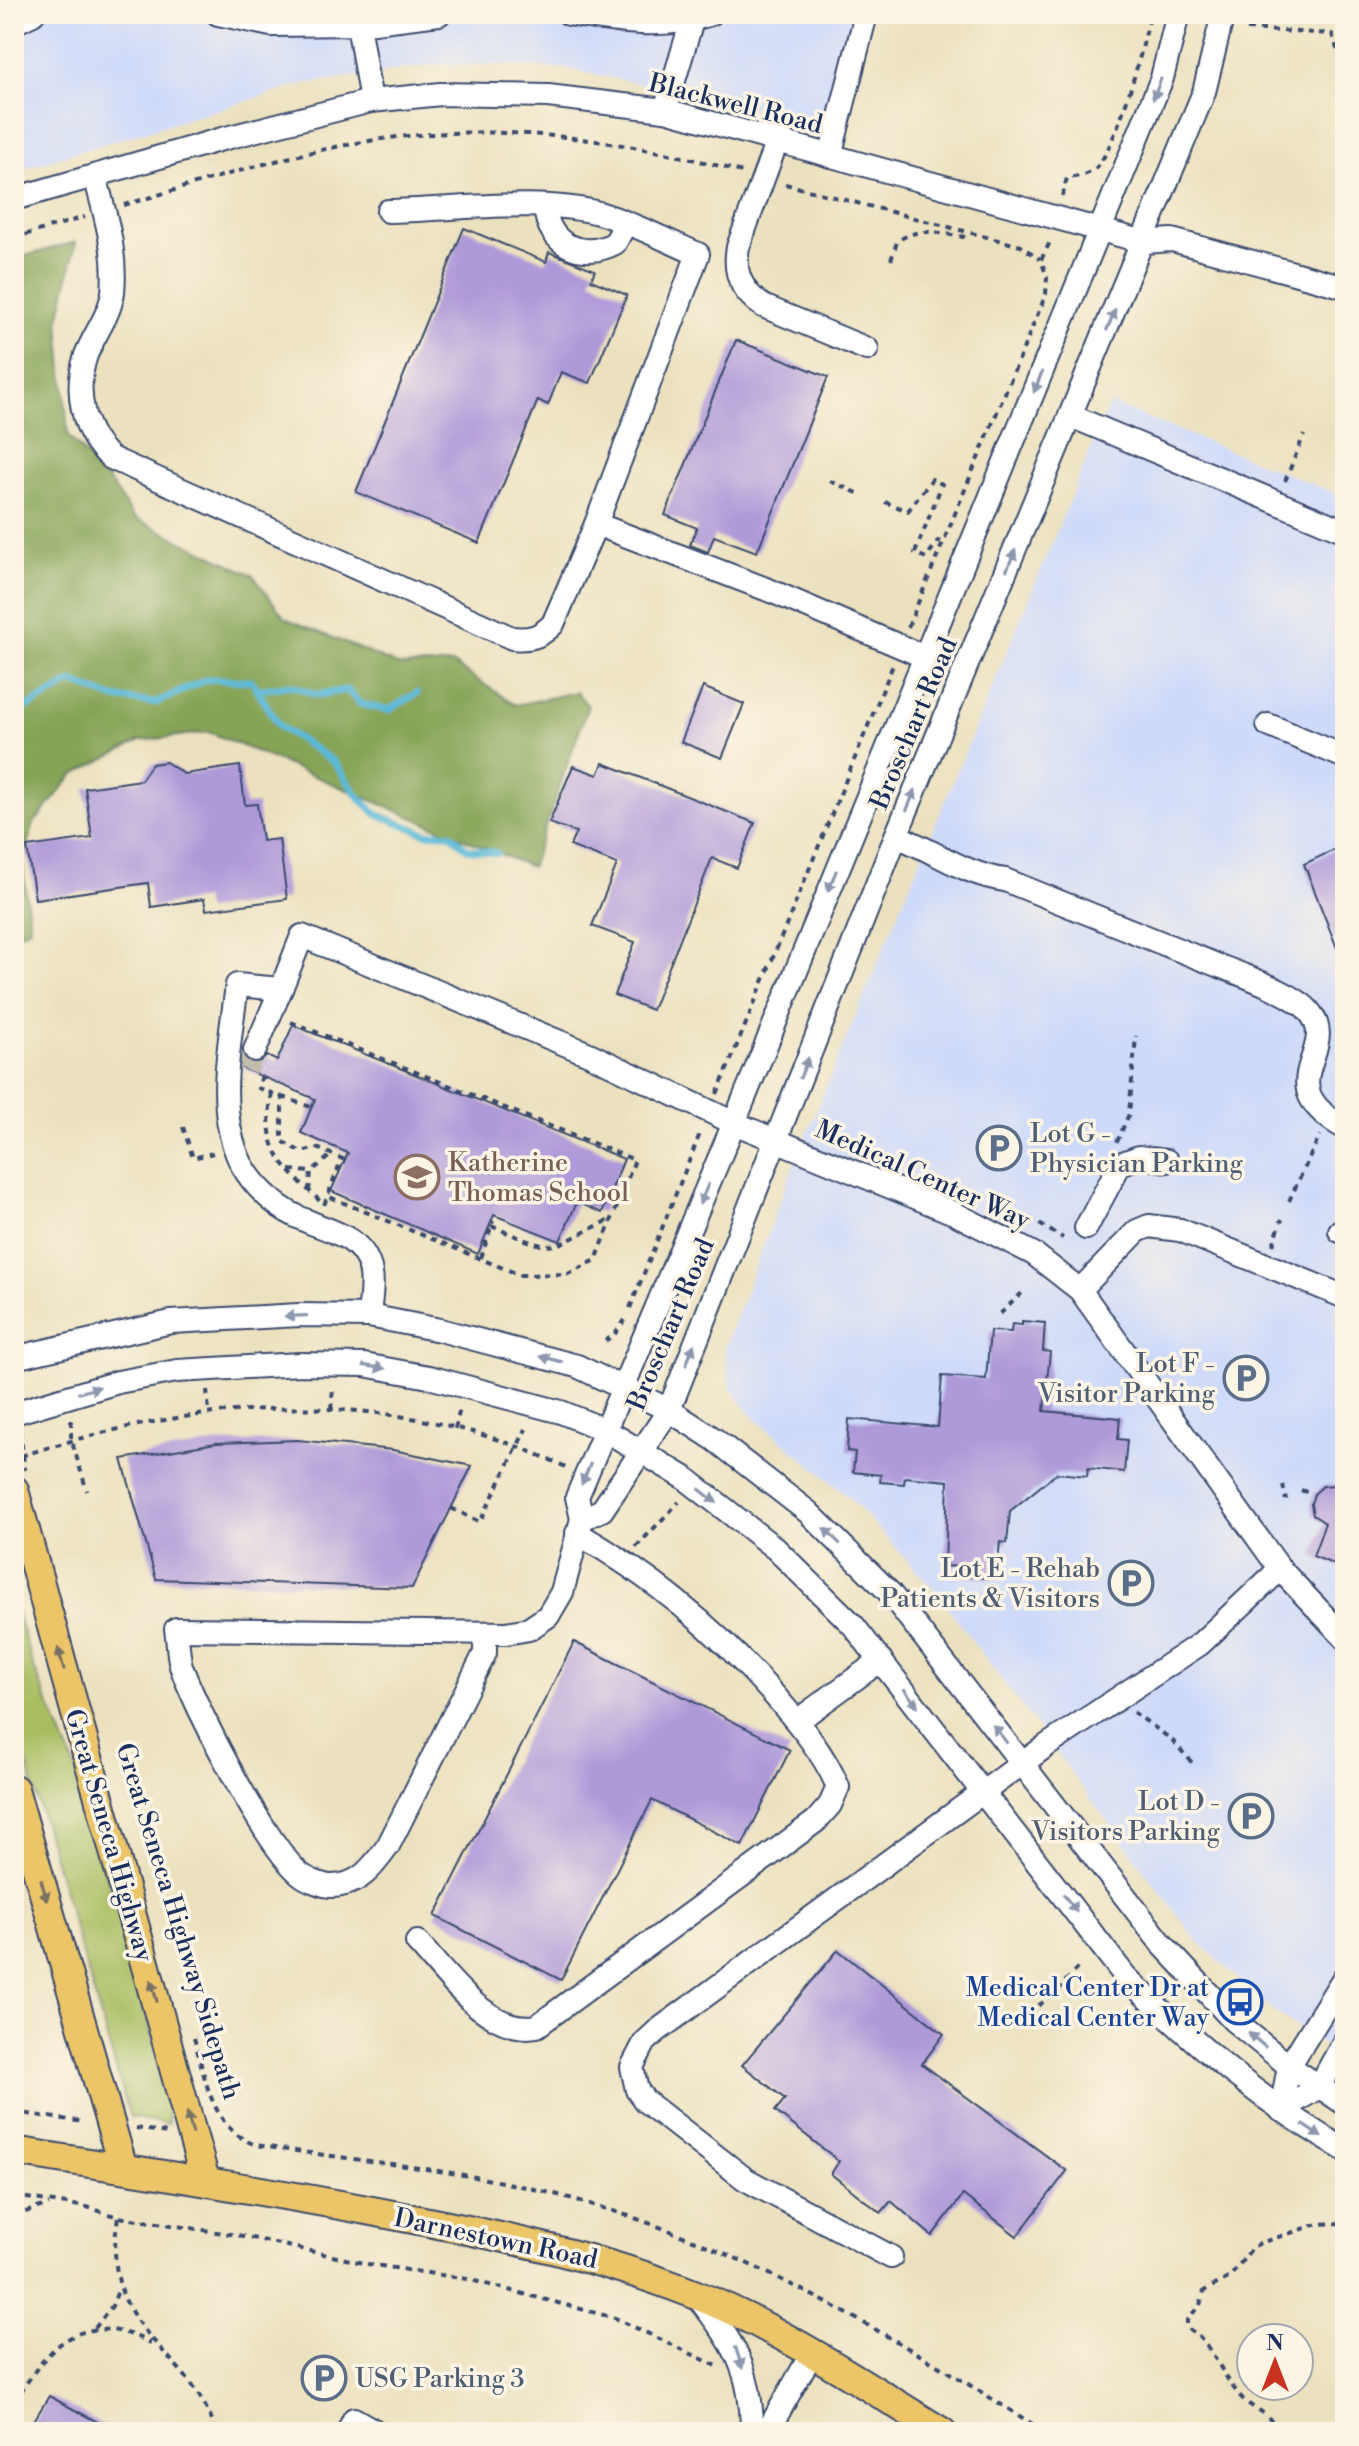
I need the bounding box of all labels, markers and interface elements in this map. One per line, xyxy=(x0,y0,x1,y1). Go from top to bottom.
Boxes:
street label: Blackwell Road xyxy=(645,67,826,141)
one-way arrow xyxy=(1150,77,1163,101)
one-way arrow xyxy=(1105,308,1118,332)
one-way arrow xyxy=(1032,370,1045,394)
one-way arrow xyxy=(1005,548,1018,572)
street label: Broschart Road xyxy=(863,632,965,815)
one-way arrow xyxy=(905,788,918,812)
one-way arrow xyxy=(825,869,838,893)
one-way arrow xyxy=(798,1055,811,1079)
street label: Medical Center Way xyxy=(810,1113,1035,1237)
place label: Lot G - Physician Parking xyxy=(1030,1118,1244,1180)
parking icon: Lot G - Physician Parking xyxy=(975,1124,1023,1172)
place label: Katherine Thomas School xyxy=(448,1147,629,1209)
school or university icon: Katherine Thomas School xyxy=(393,1153,441,1201)
one-way arrow xyxy=(698,1183,711,1206)
street label: Broschart Road xyxy=(620,1233,722,1416)
one-way arrow xyxy=(283,1309,308,1322)
one-way arrow xyxy=(684,1343,697,1367)
place label: Lot F - Visitor Parking xyxy=(1037,1348,1216,1410)
one-way arrow xyxy=(538,1353,563,1365)
parking icon: Lot F - Visitor Parking xyxy=(1222,1354,1270,1402)
one-way arrow xyxy=(362,1362,387,1374)
one-way arrow xyxy=(77,1383,101,1396)
one-way arrow xyxy=(580,1462,593,1486)
one-way arrow xyxy=(697,1487,718,1503)
one-way arrow xyxy=(823,1527,842,1546)
place label: Lot E - Rehab Patients & Visitors xyxy=(880,1553,1100,1615)
parking icon: Lot E - Rehab Patients & Visitors xyxy=(1107,1559,1155,1607)
one-way arrow xyxy=(54,1647,67,1671)
one-way arrow xyxy=(902,1688,919,1708)
street label: Great Seneca Highway xyxy=(58,1705,161,1966)
one-way arrow xyxy=(992,1724,1009,1744)
street label: Great Seneca Highway Sidepath xyxy=(108,1739,248,2103)
place label: Lot D - Visitors Parking xyxy=(1031,1786,1221,1848)
parking icon: Lot D - Visitors Parking xyxy=(1227,1792,1275,1840)
one-way arrow xyxy=(38,1879,51,1903)
one-way arrow xyxy=(1062,1893,1078,1914)
place label: Medical Center Dr at Medical Center Way xyxy=(966,1972,1209,2034)
one-way arrow xyxy=(147,1978,159,2003)
bus stop icon: Medical Center Dr at Medical Center Way xyxy=(1216,1978,1264,2026)
one-way arrow xyxy=(1247,2032,1267,2048)
one-way arrow xyxy=(184,2110,196,2135)
one-way arrow xyxy=(1302,2123,1323,2138)
street label: Darnestown Road xyxy=(391,2202,601,2276)
north arrow xyxy=(1235,2322,1315,2402)
text: N xyxy=(1266,2330,1284,2357)
one-way arrow xyxy=(733,2346,745,2370)
parking icon: USG Parking 3 xyxy=(300,2354,348,2402)
place label: USG Parking 3 xyxy=(355,2363,525,2395)

